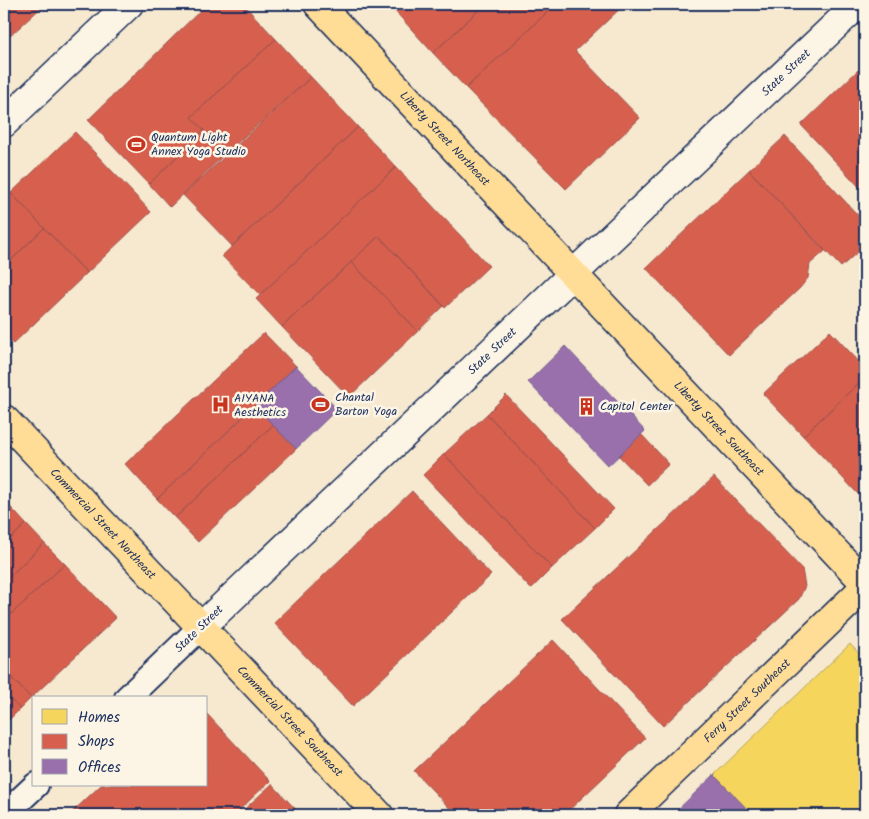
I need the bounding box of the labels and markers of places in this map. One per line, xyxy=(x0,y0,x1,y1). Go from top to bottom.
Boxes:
place label: Quantum Light Annex Yoga Studio xyxy=(151,128,246,161)
sports icon: Quantum Light Annex Yoga Studio xyxy=(127,134,147,154)
place label: Chantal Barton Yoga xyxy=(335,388,398,421)
place label: AIYANA Aesthetics xyxy=(234,389,286,422)
sports icon: Chantal Barton Yoga xyxy=(311,394,331,414)
hospital icon: AIYANA Aesthetics xyxy=(210,395,230,415)
building icon: Capitol Center xyxy=(576,396,596,416)
place label: Capitol Center xyxy=(600,397,673,416)

